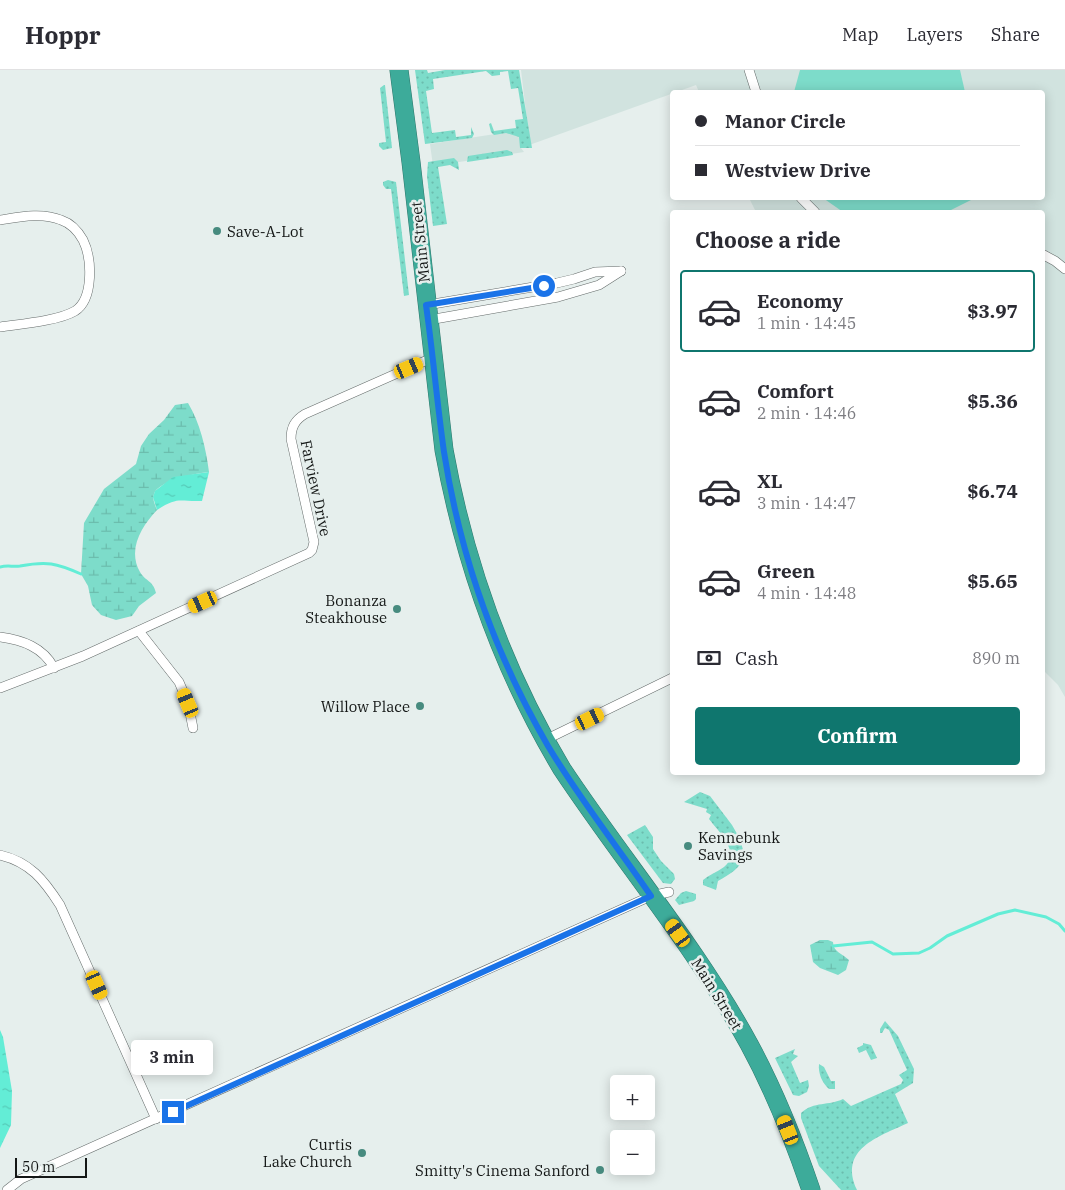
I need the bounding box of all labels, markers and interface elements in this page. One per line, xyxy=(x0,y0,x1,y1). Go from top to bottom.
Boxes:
text: Hoppr xyxy=(25,19,101,51)
text: Map xyxy=(842,23,879,46)
text: Layers xyxy=(907,23,963,46)
text: Share xyxy=(991,23,1040,46)
text: Manor Circle xyxy=(725,109,846,133)
text: Westview Drive xyxy=(725,158,871,182)
street label: Main Street xyxy=(406,201,434,283)
place label: Save-A-Lot xyxy=(227,222,304,241)
marker: Save-A-Lot xyxy=(211,225,223,237)
text: Choose a ride xyxy=(695,225,841,254)
route start xyxy=(533,275,555,297)
icon: car xyxy=(697,289,742,334)
text: Economy xyxy=(757,289,843,313)
text: $3.97 xyxy=(967,299,1018,323)
text: 1 min · 14:45 xyxy=(757,313,856,333)
car xyxy=(392,355,425,381)
icon: car xyxy=(697,379,742,424)
text: Comfort xyxy=(757,379,834,403)
text: $5.36 xyxy=(967,389,1018,413)
text: 2 min · 14:46 xyxy=(757,403,856,423)
street label: Farview Drive xyxy=(297,438,335,538)
icon: car xyxy=(697,469,742,514)
text: XL xyxy=(757,469,783,493)
text: $6.74 xyxy=(967,479,1018,503)
text: 3 min · 14:47 xyxy=(757,493,856,513)
icon: car xyxy=(697,559,742,604)
text: Green xyxy=(757,559,815,583)
text: $5.65 xyxy=(967,569,1018,593)
text: 4 min · 14:48 xyxy=(757,583,856,603)
car xyxy=(186,589,219,615)
place label: Bonanza Steakhouse xyxy=(305,591,387,627)
marker: Bonanza Steakhouse xyxy=(391,603,403,615)
icon: cash xyxy=(695,644,723,672)
text: Cash xyxy=(735,646,779,670)
text: 890 m xyxy=(972,648,1020,668)
car xyxy=(175,686,200,720)
place label: Willow Place xyxy=(321,697,410,716)
marker: Willow Place xyxy=(414,700,426,712)
car xyxy=(573,706,606,732)
button: Confirm xyxy=(695,707,1020,765)
place label: Kennebunk Savings xyxy=(698,828,780,864)
marker: Kennebunk Savings xyxy=(682,840,694,852)
car xyxy=(663,916,692,950)
street label: Main Street xyxy=(687,955,747,1033)
car xyxy=(84,968,109,1002)
callout: 3 min xyxy=(132,1040,214,1074)
text: 3 min xyxy=(150,1047,194,1067)
map controls xyxy=(610,1075,655,1175)
button: + xyxy=(610,1075,655,1120)
route end xyxy=(162,1101,184,1123)
car xyxy=(775,1113,800,1147)
button: − xyxy=(610,1130,655,1175)
place label: Curtis Lake Church xyxy=(263,1135,352,1171)
marker: Curtis Lake Church xyxy=(356,1147,368,1159)
scale bar xyxy=(15,1155,88,1178)
text: 50 m xyxy=(22,1158,55,1176)
place label: Smitty's Cinema Sanford xyxy=(415,1161,590,1180)
marker: Smitty's Cinema Sanford xyxy=(594,1164,606,1176)

